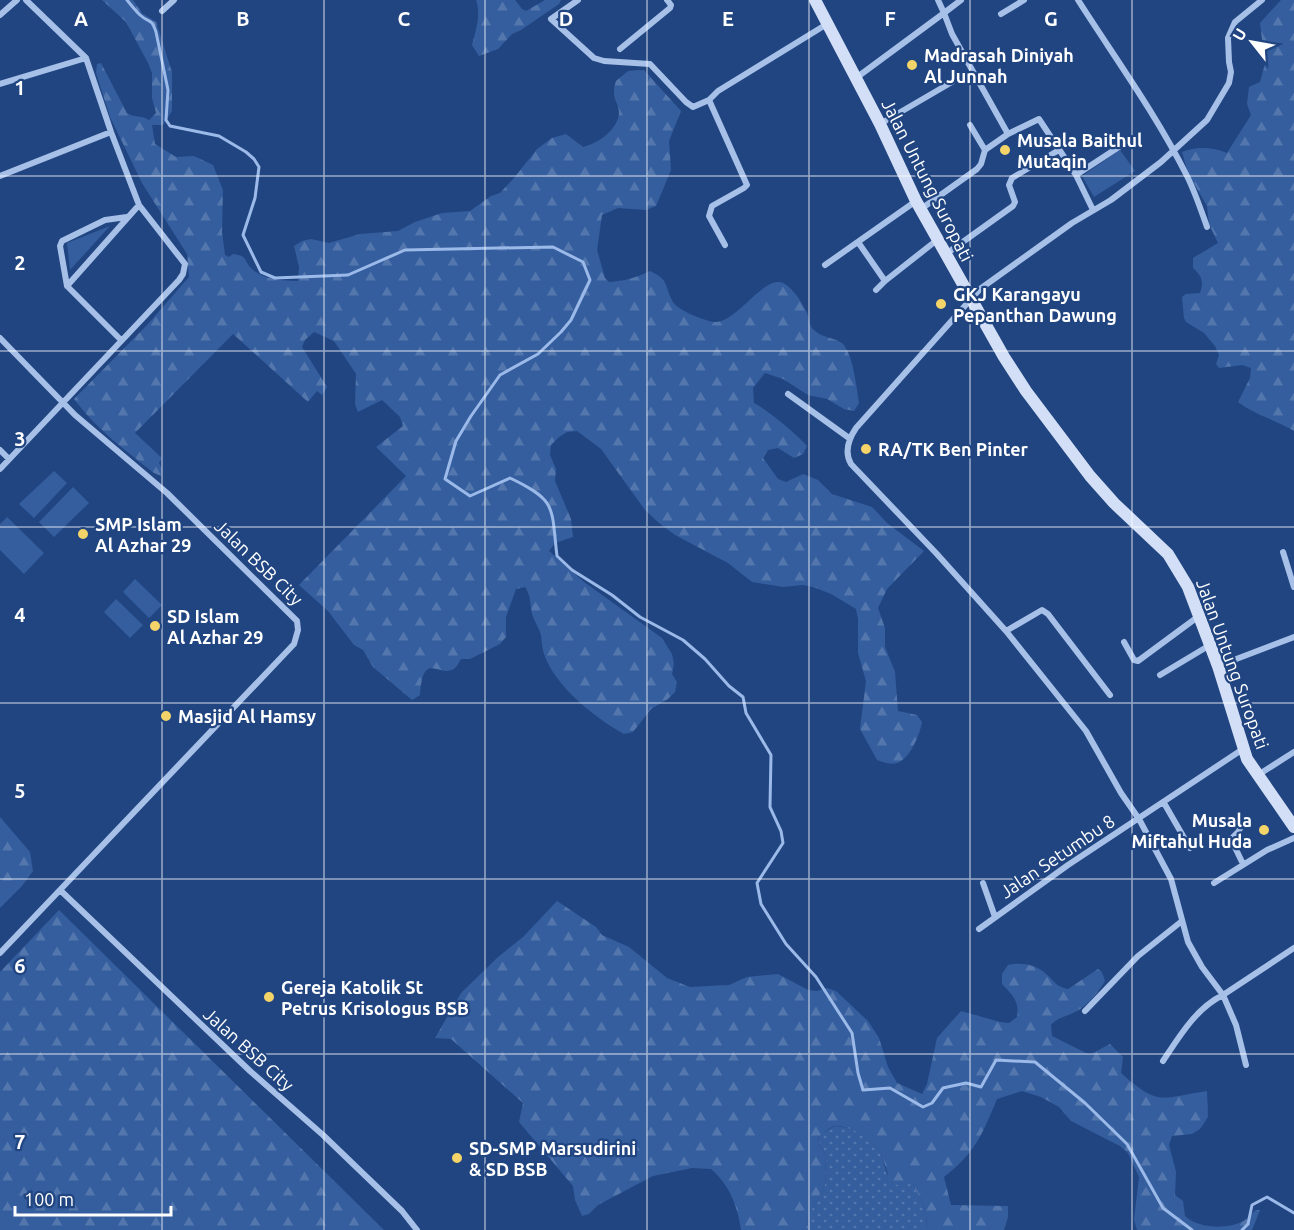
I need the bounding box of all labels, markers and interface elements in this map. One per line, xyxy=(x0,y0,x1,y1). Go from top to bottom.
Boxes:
text: A xyxy=(74,7,88,30)
text: B xyxy=(236,7,250,30)
text: C xyxy=(398,7,411,30)
text: D xyxy=(559,7,573,30)
text: E xyxy=(722,7,734,30)
text: F xyxy=(884,7,896,30)
text: G xyxy=(1044,7,1058,30)
north arrow xyxy=(1222,12,1282,72)
text: U xyxy=(1229,25,1250,44)
place label: Madrasah Diniyah Al Junnah xyxy=(924,45,1074,86)
marker: Madrasah Diniyah Al Junnah xyxy=(905,58,919,72)
text: 1 xyxy=(14,76,26,99)
street label: Jalan Untung Suropati xyxy=(878,96,978,264)
place label: Musala Baithul Mutaqin xyxy=(1017,130,1143,171)
marker: Musala Baithul Mutaqin xyxy=(998,143,1012,157)
text: 2 xyxy=(14,251,26,274)
place label: GKJ Karangayu Pepanthan Dawung xyxy=(953,284,1117,325)
marker: GKJ Karangayu Pepanthan Dawung xyxy=(934,297,948,311)
text: 3 xyxy=(14,427,26,450)
place label: RA/TK Ben Pinter xyxy=(878,439,1029,459)
marker: RA/TK Ben Pinter xyxy=(859,442,873,456)
place label: SMP Islam Al Azhar 29 xyxy=(95,514,191,555)
street label: Jalan BSB City xyxy=(211,515,307,609)
marker: SMP Islam Al Azhar 29 xyxy=(76,527,90,541)
street label: Jalan Untung Suropati xyxy=(1193,576,1273,752)
text: 4 xyxy=(14,603,26,626)
place label: SD Islam Al Azhar 29 xyxy=(167,606,263,647)
marker: SD Islam Al Azhar 29 xyxy=(148,619,162,633)
place label: Masjid Al Hamsy xyxy=(178,706,317,726)
marker: Masjid Al Hamsy xyxy=(159,709,173,723)
text: 5 xyxy=(14,779,26,802)
street label: Jalan Setumbu 8 xyxy=(996,810,1118,902)
place label: Musala Miftahul Huda xyxy=(1131,810,1252,851)
marker: Musala Miftahul Huda xyxy=(1257,823,1271,837)
text: 6 xyxy=(14,954,26,977)
place label: Gereja Katolik St Petrus Krisologus BSB xyxy=(281,977,469,1018)
marker: Gereja Katolik St Petrus Krisologus BSB xyxy=(262,990,276,1004)
street label: Jalan BSB City xyxy=(200,1003,298,1095)
text: 7 xyxy=(14,1130,26,1153)
place label: SD-SMP Marsudirini & SD BSB xyxy=(469,1138,636,1179)
marker: SD-SMP Marsudirini & SD BSB xyxy=(450,1151,464,1165)
scale bar xyxy=(15,1179,171,1217)
text: 100 m xyxy=(24,1189,74,1209)

